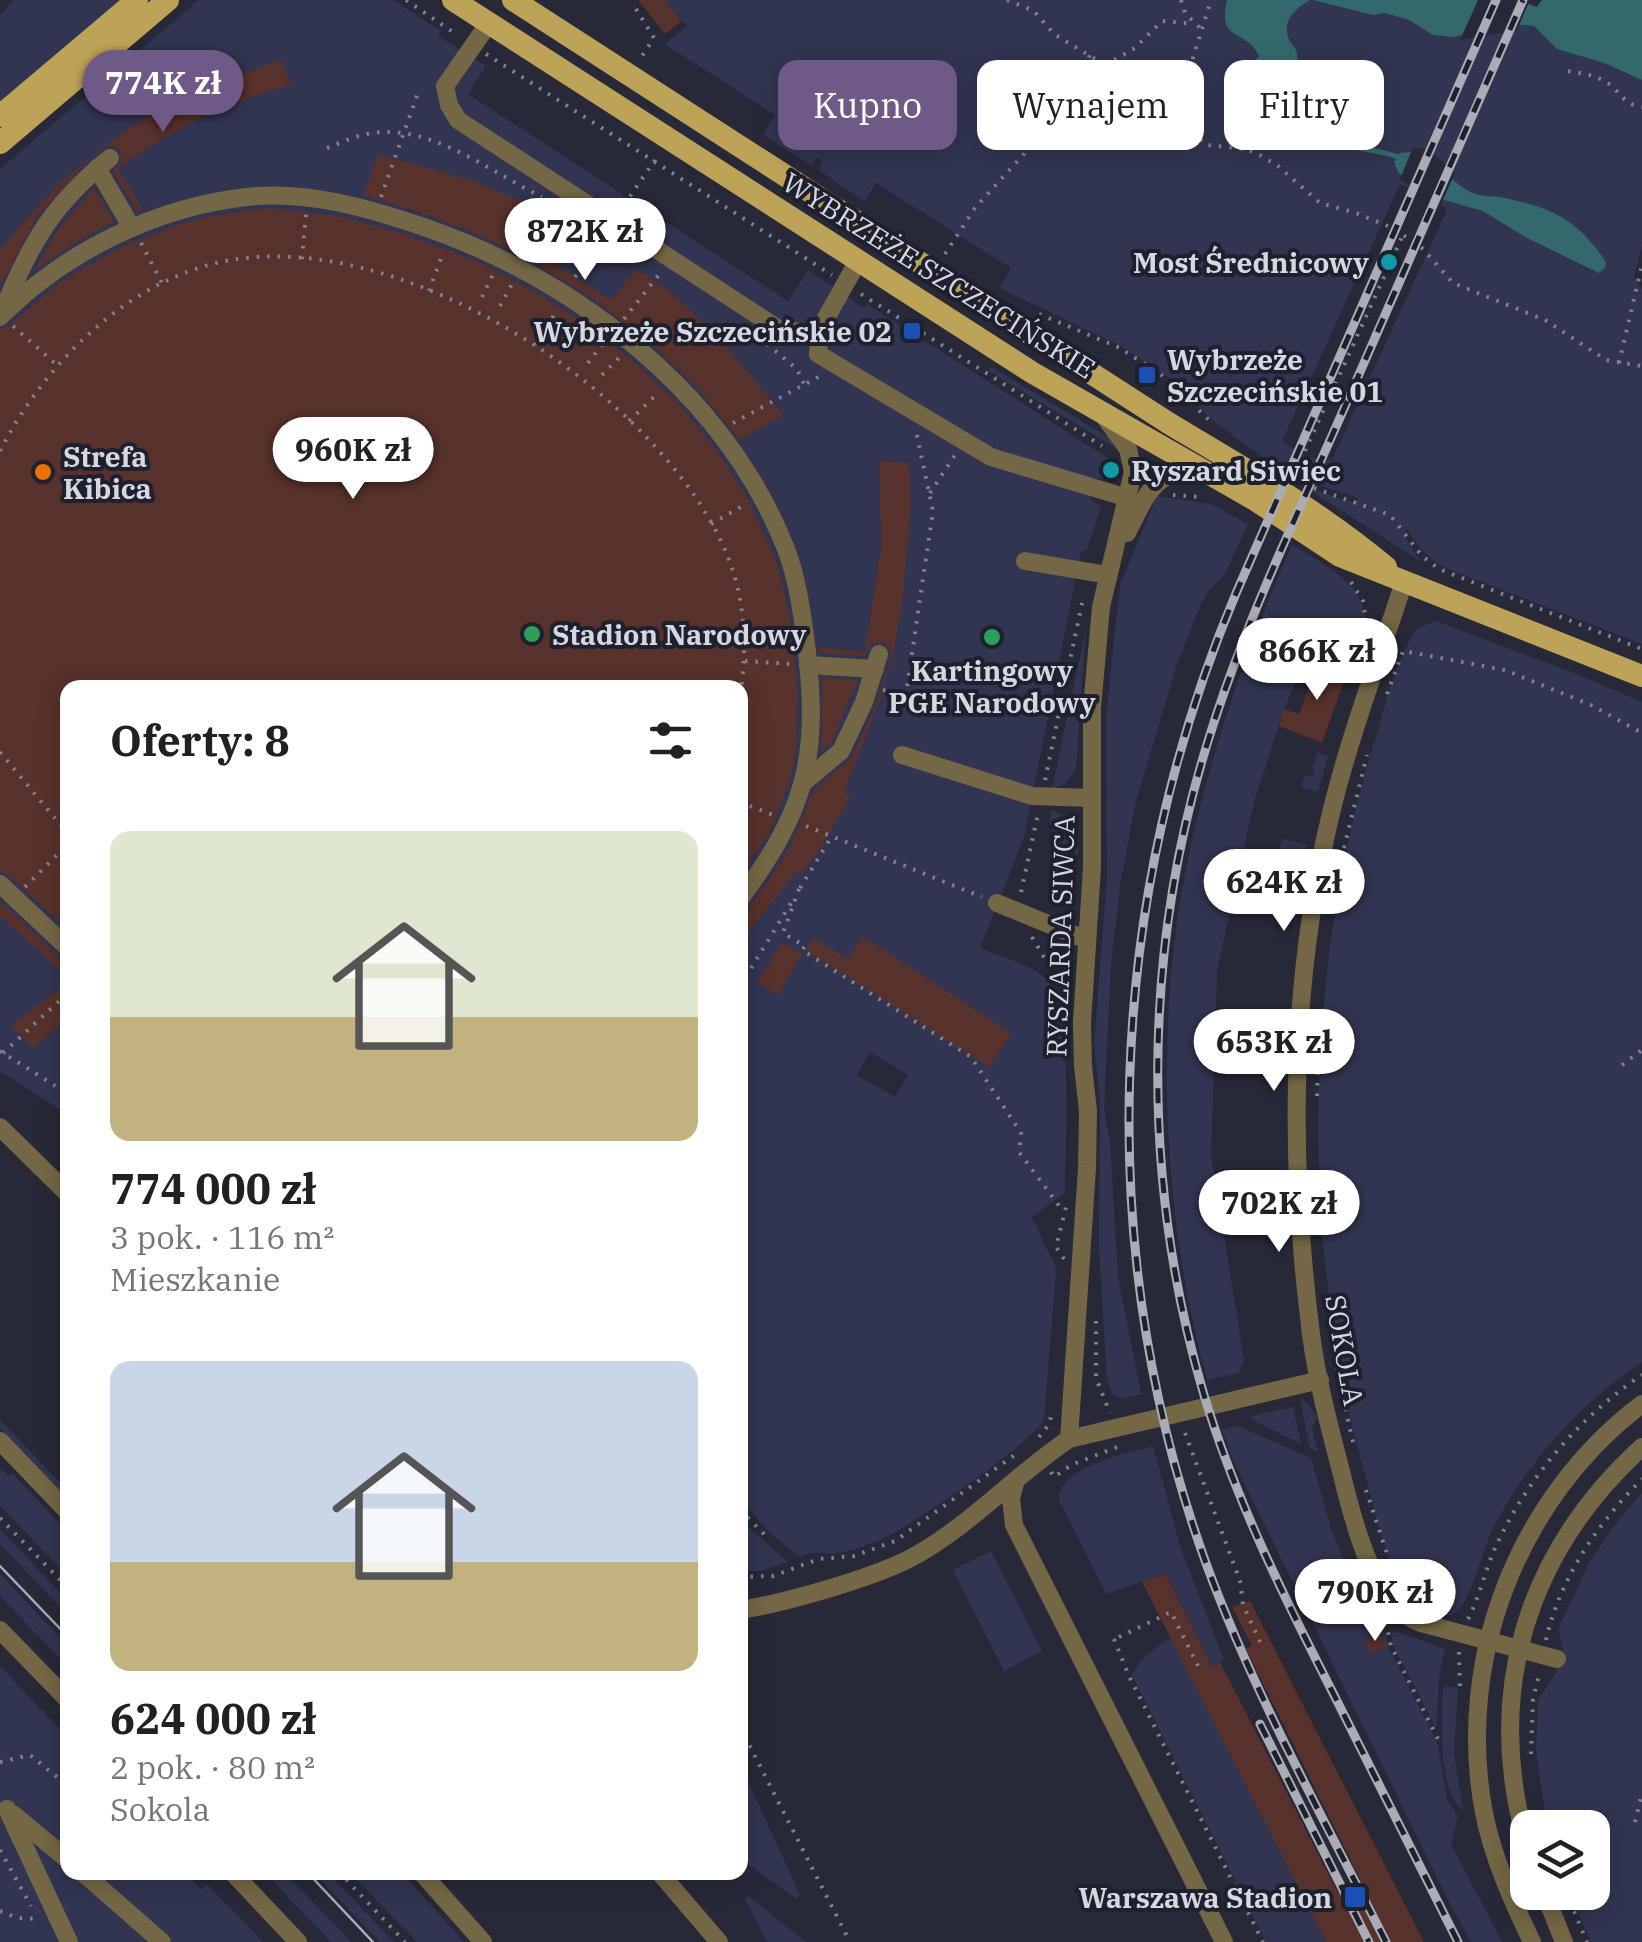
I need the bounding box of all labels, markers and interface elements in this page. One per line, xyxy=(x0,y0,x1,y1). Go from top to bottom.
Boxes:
pin: 774K zł xyxy=(71,50,255,135)
chip: Kupno xyxy=(778,60,957,150)
chip: Wynajem xyxy=(977,60,1204,150)
chip: Filtry xyxy=(1224,60,1384,150)
text: 774K zł xyxy=(105,61,221,103)
street label: WYBRZEŻE SZCZECIŃSKIE xyxy=(776,163,1102,387)
pin: 872K zł xyxy=(493,198,677,283)
text: 872K zł xyxy=(527,209,643,251)
place label: Most Średnicowy xyxy=(1133,244,1369,281)
marker: Most Średnicowy xyxy=(1378,251,1400,273)
place label: Wybrzeże Szczecińskie 02 xyxy=(534,313,892,350)
marker: Wybrzeże Szczecińskie 02 xyxy=(901,320,923,342)
place label: Wybrzeże Szczecińskie 01 xyxy=(1167,341,1383,410)
marker: Wybrzeże Szczecińskie 01 xyxy=(1136,364,1158,386)
pin: 960K zł xyxy=(261,417,445,502)
text: 960K zł xyxy=(295,428,411,470)
place label: Strefa Kibica xyxy=(63,438,152,507)
place label: Ryszard Siwiec xyxy=(1131,452,1341,489)
marker: Ryszard Siwiec xyxy=(1100,459,1122,481)
marker: Strefa Kibica xyxy=(32,461,54,483)
place label: Stadion Narodowy xyxy=(552,616,807,653)
pin: 866K zł xyxy=(1225,618,1409,703)
marker: Stadion Narodowy xyxy=(521,623,543,645)
marker: Kartingowy PGE Narodowy xyxy=(981,626,1003,648)
text: 866K zł xyxy=(1259,629,1375,671)
place label: Kartingowy PGE Narodowy xyxy=(888,652,1096,721)
text: Oferty: 8 xyxy=(110,713,290,768)
icon: filters xyxy=(643,713,698,768)
street label: RYSZARDA SIWCA xyxy=(1037,815,1083,1057)
pin: 624K zł xyxy=(1192,849,1376,934)
text: 624K zł xyxy=(1226,860,1342,902)
icon: home xyxy=(314,896,494,1076)
pin: 653K zł xyxy=(1182,1009,1366,1094)
text: 653K zł xyxy=(1216,1020,1332,1062)
text: 774 000 zł xyxy=(110,1161,316,1216)
pin: 702K zł xyxy=(1187,1170,1371,1255)
text: 702K zł xyxy=(1221,1181,1337,1223)
text: 3 pok. · 116 m² xyxy=(110,1216,334,1258)
text: Mieszkanie xyxy=(110,1258,280,1300)
street label: SOKOLA xyxy=(1317,1292,1373,1408)
icon: home xyxy=(314,1426,494,1606)
pin: 790K zł xyxy=(1283,1559,1467,1644)
text: 790K zł xyxy=(1317,1570,1433,1612)
text: 624 000 zł xyxy=(110,1691,316,1746)
text: 2 pok. · 80 m² xyxy=(110,1746,315,1788)
text: Sokola xyxy=(110,1788,210,1830)
map controls xyxy=(1510,1810,1610,1910)
button: layers xyxy=(1510,1810,1610,1910)
place label: Warszawa Stadion xyxy=(1079,1879,1332,1916)
marker: Warszawa Stadion xyxy=(1342,1884,1368,1910)

